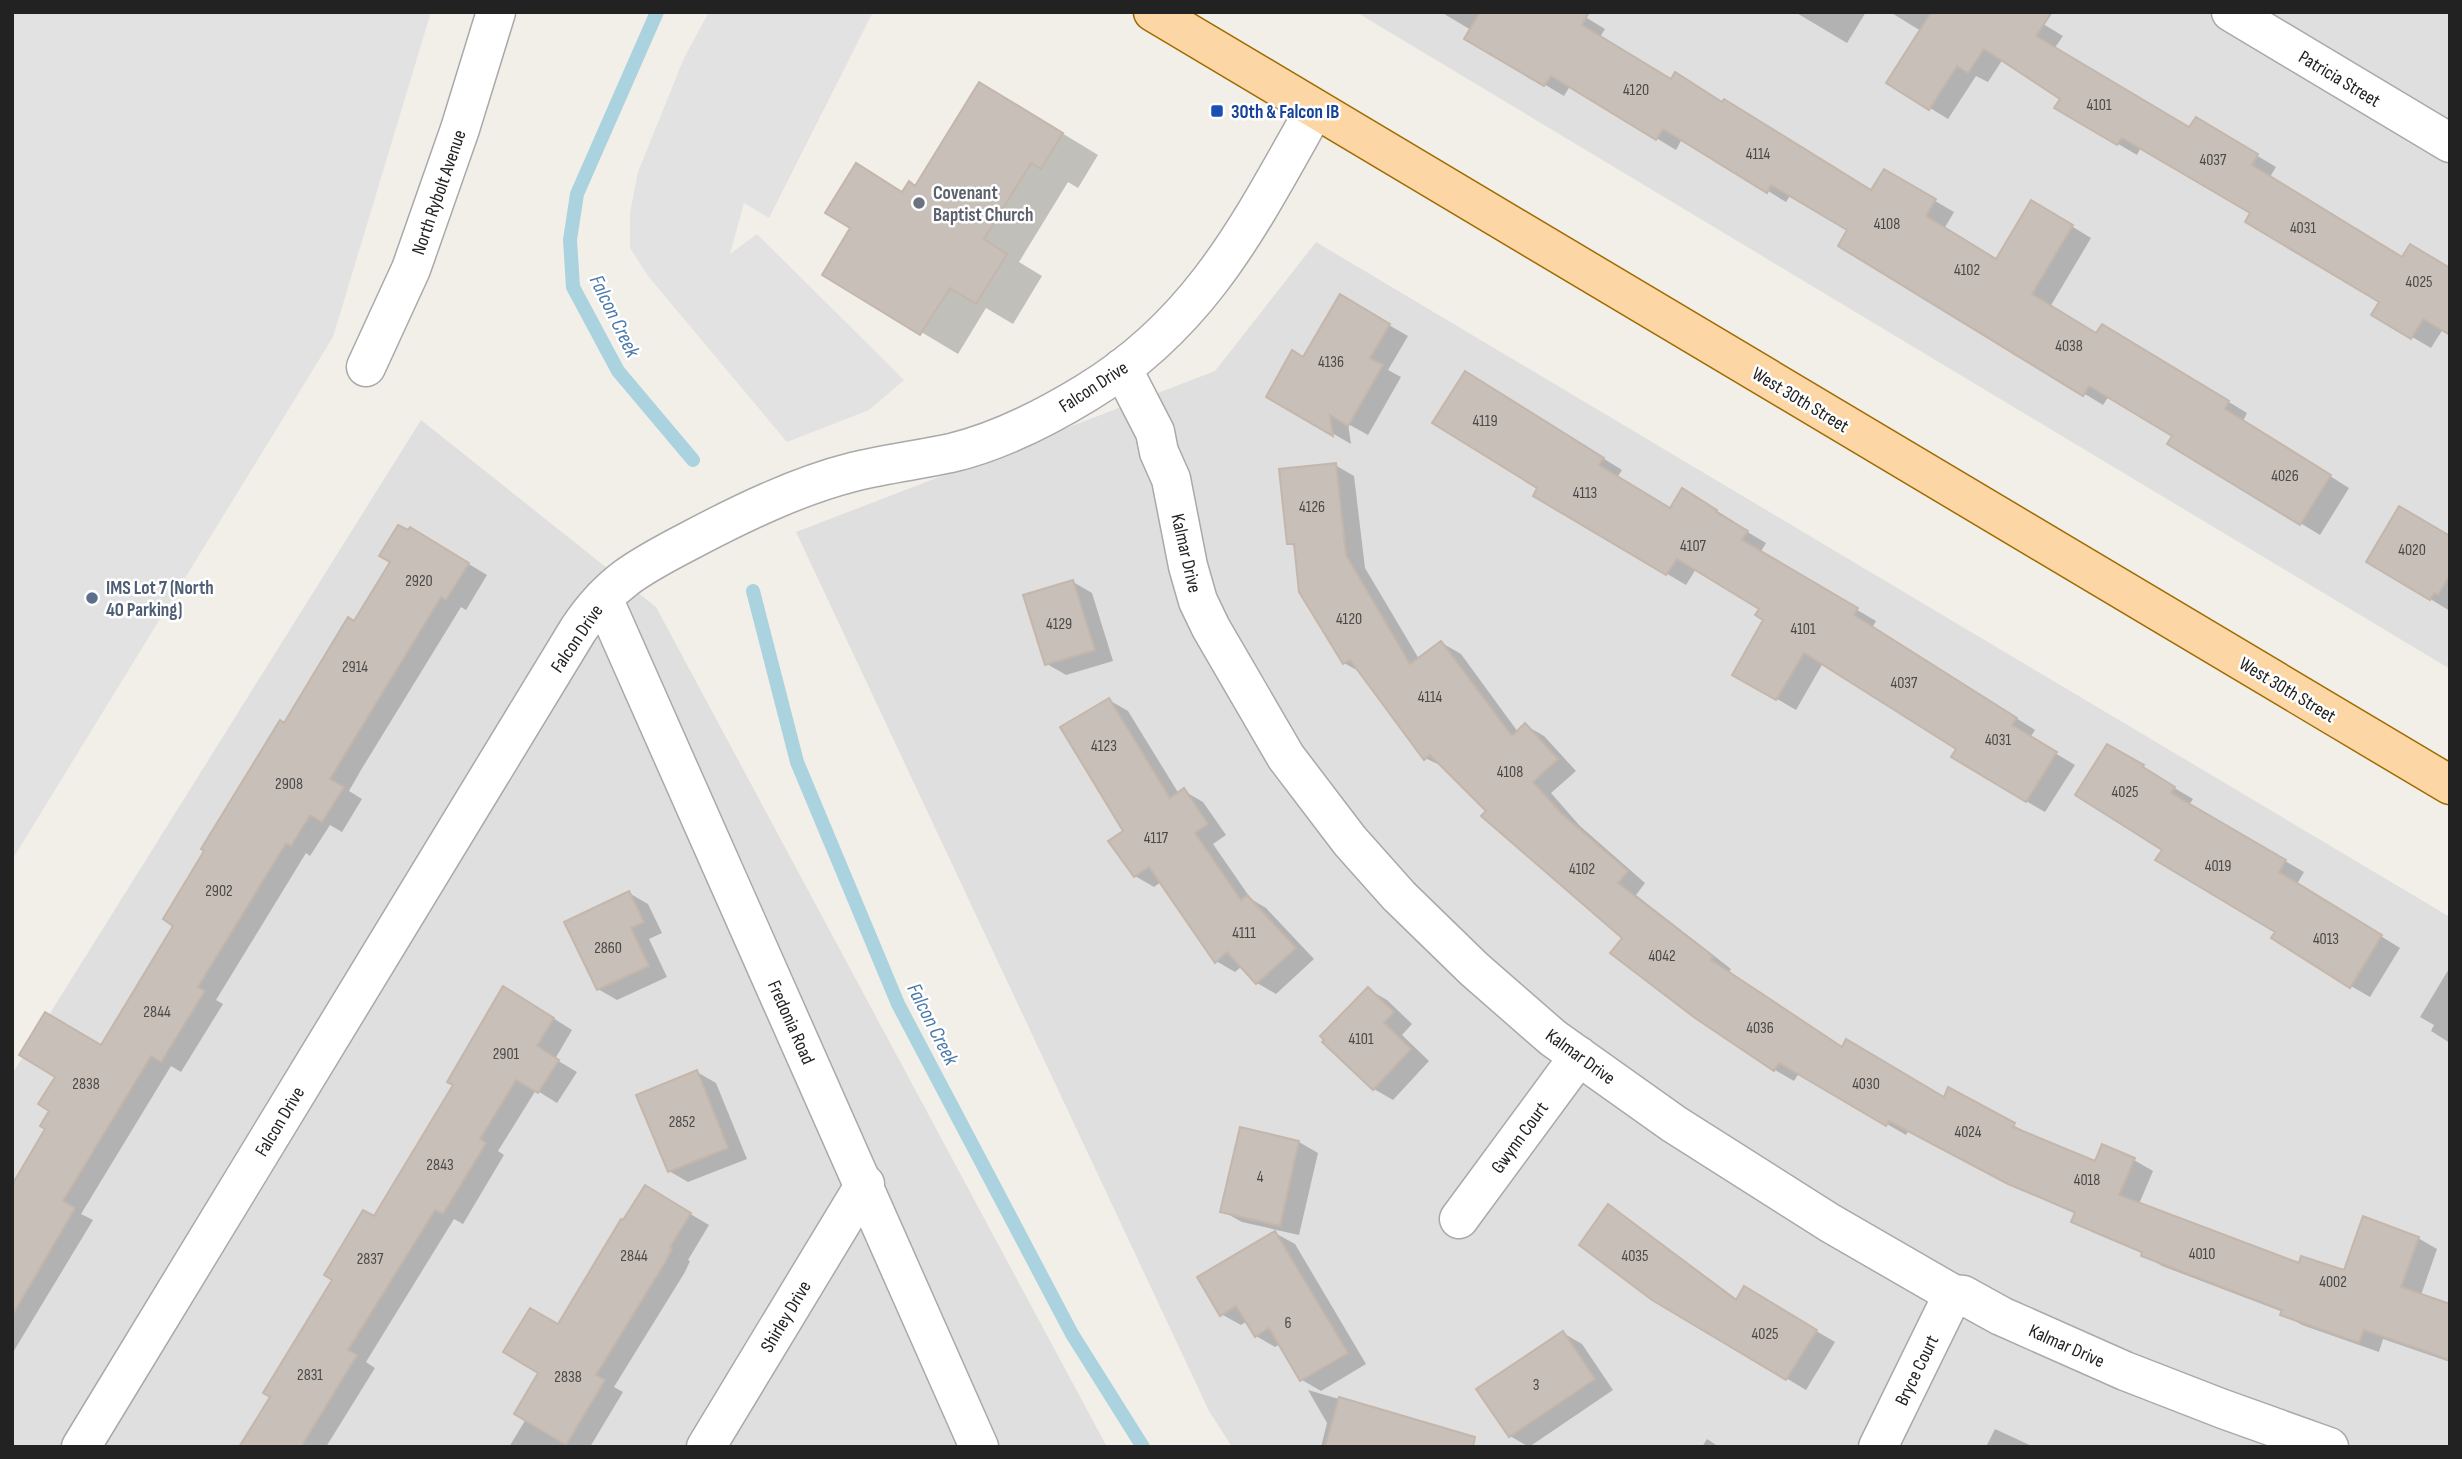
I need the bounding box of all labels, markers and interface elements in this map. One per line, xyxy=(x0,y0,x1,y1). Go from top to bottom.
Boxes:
street label: Patricia Street xyxy=(2294,46,2385,113)
house number: 4120 xyxy=(1623,81,1649,100)
house number: 4101 xyxy=(2086,96,2112,115)
place label: 30th & Falcon IB xyxy=(1231,101,1339,124)
marker: 30th & Falcon IB xyxy=(1209,103,1225,119)
street label: North Rybolt Avenue xyxy=(407,127,472,258)
house number: 4114 xyxy=(1746,145,1771,164)
house number: 4037 xyxy=(2200,151,2227,170)
place label: Covenant Baptist Church xyxy=(933,182,1033,227)
marker: Covenant Baptist Church xyxy=(911,195,927,211)
house number: 4108 xyxy=(1874,215,1900,234)
house number: 4031 xyxy=(2290,219,2316,238)
house number: 4102 xyxy=(1954,261,1980,280)
water label: Falcon Creek xyxy=(584,271,646,362)
house number: 4025 xyxy=(2406,273,2432,292)
house number: 4038 xyxy=(2055,337,2083,356)
house number: 4136 xyxy=(1318,353,1344,372)
street label: Falcon Drive xyxy=(1055,357,1133,418)
street label: West 30th Street xyxy=(1748,362,1853,438)
house number: 4119 xyxy=(1472,412,1498,431)
house number: 4026 xyxy=(2271,467,2299,486)
house number: 4113 xyxy=(1573,484,1597,503)
house number: 4126 xyxy=(1299,498,1325,517)
street label: Kalmar Drive xyxy=(1165,512,1206,595)
house number: 4107 xyxy=(1680,537,1707,556)
house number: 4020 xyxy=(2398,541,2426,560)
house number: 2920 xyxy=(405,572,433,591)
place label: IMS Lot 7 (North 40 Parking) xyxy=(106,577,214,622)
marker: IMS Lot 7 (North 40 Parking) xyxy=(84,590,100,606)
street label: Falcon Drive xyxy=(546,600,608,677)
house number: 4120 xyxy=(1336,610,1362,629)
house number: 4129 xyxy=(1046,615,1072,634)
house number: 4101 xyxy=(1790,620,1816,639)
street label: West 30th Street xyxy=(2235,652,2340,728)
house number: 2914 xyxy=(342,658,368,677)
house number: 4037 xyxy=(1891,674,1918,693)
house number: 4114 xyxy=(1418,688,1443,707)
house number: 4031 xyxy=(1985,731,2011,750)
house number: 4123 xyxy=(1091,737,1117,756)
house number: 4108 xyxy=(1497,763,1523,782)
house number: 2908 xyxy=(275,775,303,794)
house number: 4025 xyxy=(2112,783,2138,802)
house number: 4117 xyxy=(1144,829,1169,848)
house number: 4019 xyxy=(2205,857,2231,876)
house number: 4102 xyxy=(1569,860,1595,879)
house number: 2902 xyxy=(205,882,233,901)
house number: 4111 xyxy=(1232,924,1256,943)
house number: 4013 xyxy=(2313,930,2339,949)
house number: 2860 xyxy=(594,939,622,958)
house number: 4042 xyxy=(1648,947,1676,966)
street label: Fredonia Road xyxy=(762,977,819,1068)
water label: Falcon Creek xyxy=(901,979,964,1070)
house number: 2844 xyxy=(143,1003,171,1022)
house number: 4036 xyxy=(1746,1019,1774,1038)
street label: Kalmar Drive xyxy=(1541,1024,1619,1090)
house number: 4101 xyxy=(1348,1030,1374,1049)
house number: 2901 xyxy=(493,1045,520,1064)
house number: 2838 xyxy=(72,1075,100,1094)
house number: 4030 xyxy=(1852,1075,1880,1094)
street label: Falcon Drive xyxy=(250,1083,310,1161)
street label: Gwynn Court xyxy=(1487,1097,1554,1178)
house number: 2852 xyxy=(669,1113,695,1132)
house number: 4024 xyxy=(1954,1123,1982,1142)
house number: 2843 xyxy=(426,1156,454,1175)
house number: 4 xyxy=(1257,1168,1264,1187)
house number: 4018 xyxy=(2074,1171,2100,1190)
house number: 4010 xyxy=(2189,1245,2215,1264)
house number: 2844 xyxy=(620,1247,648,1266)
house number: 4035 xyxy=(1622,1247,1648,1266)
house number: 2837 xyxy=(357,1250,384,1269)
house number: 4002 xyxy=(2319,1273,2347,1292)
street label: Shirley Drive xyxy=(756,1277,817,1357)
house number: 6 xyxy=(1284,1314,1292,1333)
street label: Kalmar Drive xyxy=(2025,1319,2108,1373)
house number: 4025 xyxy=(1752,1325,1778,1344)
street label: Bryce Court xyxy=(1890,1331,1944,1410)
house number: 2831 xyxy=(297,1366,323,1385)
house number: 2838 xyxy=(554,1368,582,1387)
house number: 3 xyxy=(1533,1376,1539,1395)

